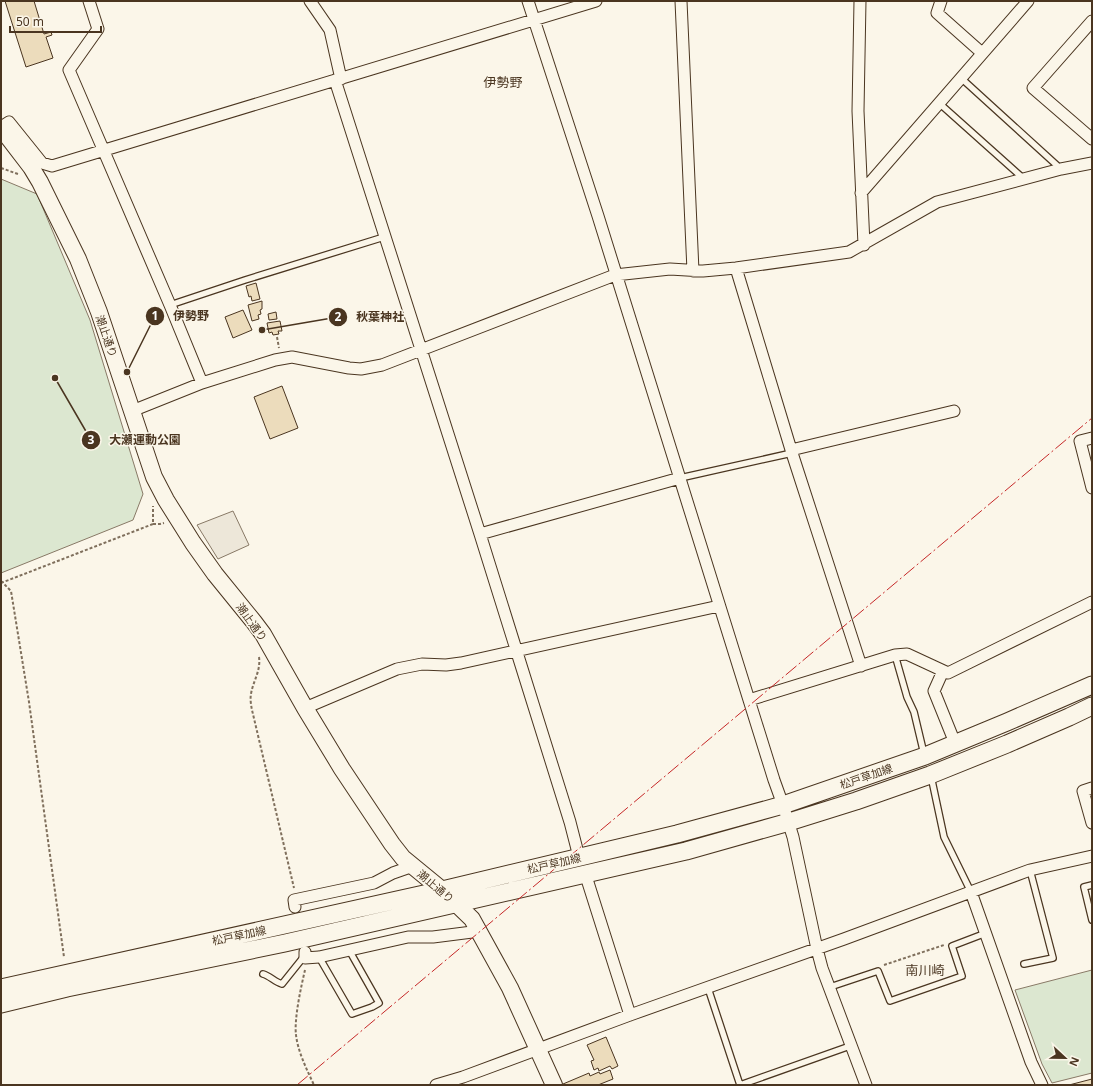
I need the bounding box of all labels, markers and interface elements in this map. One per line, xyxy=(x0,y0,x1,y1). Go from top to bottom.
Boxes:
scale bar xyxy=(10,8,101,34)
text: 50 m xyxy=(16,13,44,30)
district label: 伊勢野 xyxy=(483,73,523,91)
callout: 伊勢野 xyxy=(145,304,217,328)
callout: 秋葉神社 xyxy=(328,305,412,329)
text: 1 xyxy=(152,307,158,324)
text: 伊勢野 xyxy=(173,307,209,324)
text: 2 xyxy=(335,308,342,325)
text: 秋葉神社 xyxy=(356,308,404,325)
street label: 潮止通り xyxy=(93,313,121,359)
callout: 大瀬運動公園 xyxy=(81,428,189,452)
text: 3 xyxy=(88,431,95,448)
text: 大瀬運動公園 xyxy=(109,431,181,448)
street label: 潮止通り xyxy=(233,600,271,644)
street label: 松戸草加線 xyxy=(838,760,894,792)
street label: 松戸草加線 xyxy=(526,850,582,876)
street label: 潮止通り xyxy=(414,866,458,906)
street label: 松戸草加線 xyxy=(211,922,267,948)
district label: 南川崎 xyxy=(905,961,945,979)
north arrow xyxy=(1045,1038,1085,1078)
text: N xyxy=(1066,1055,1083,1069)

